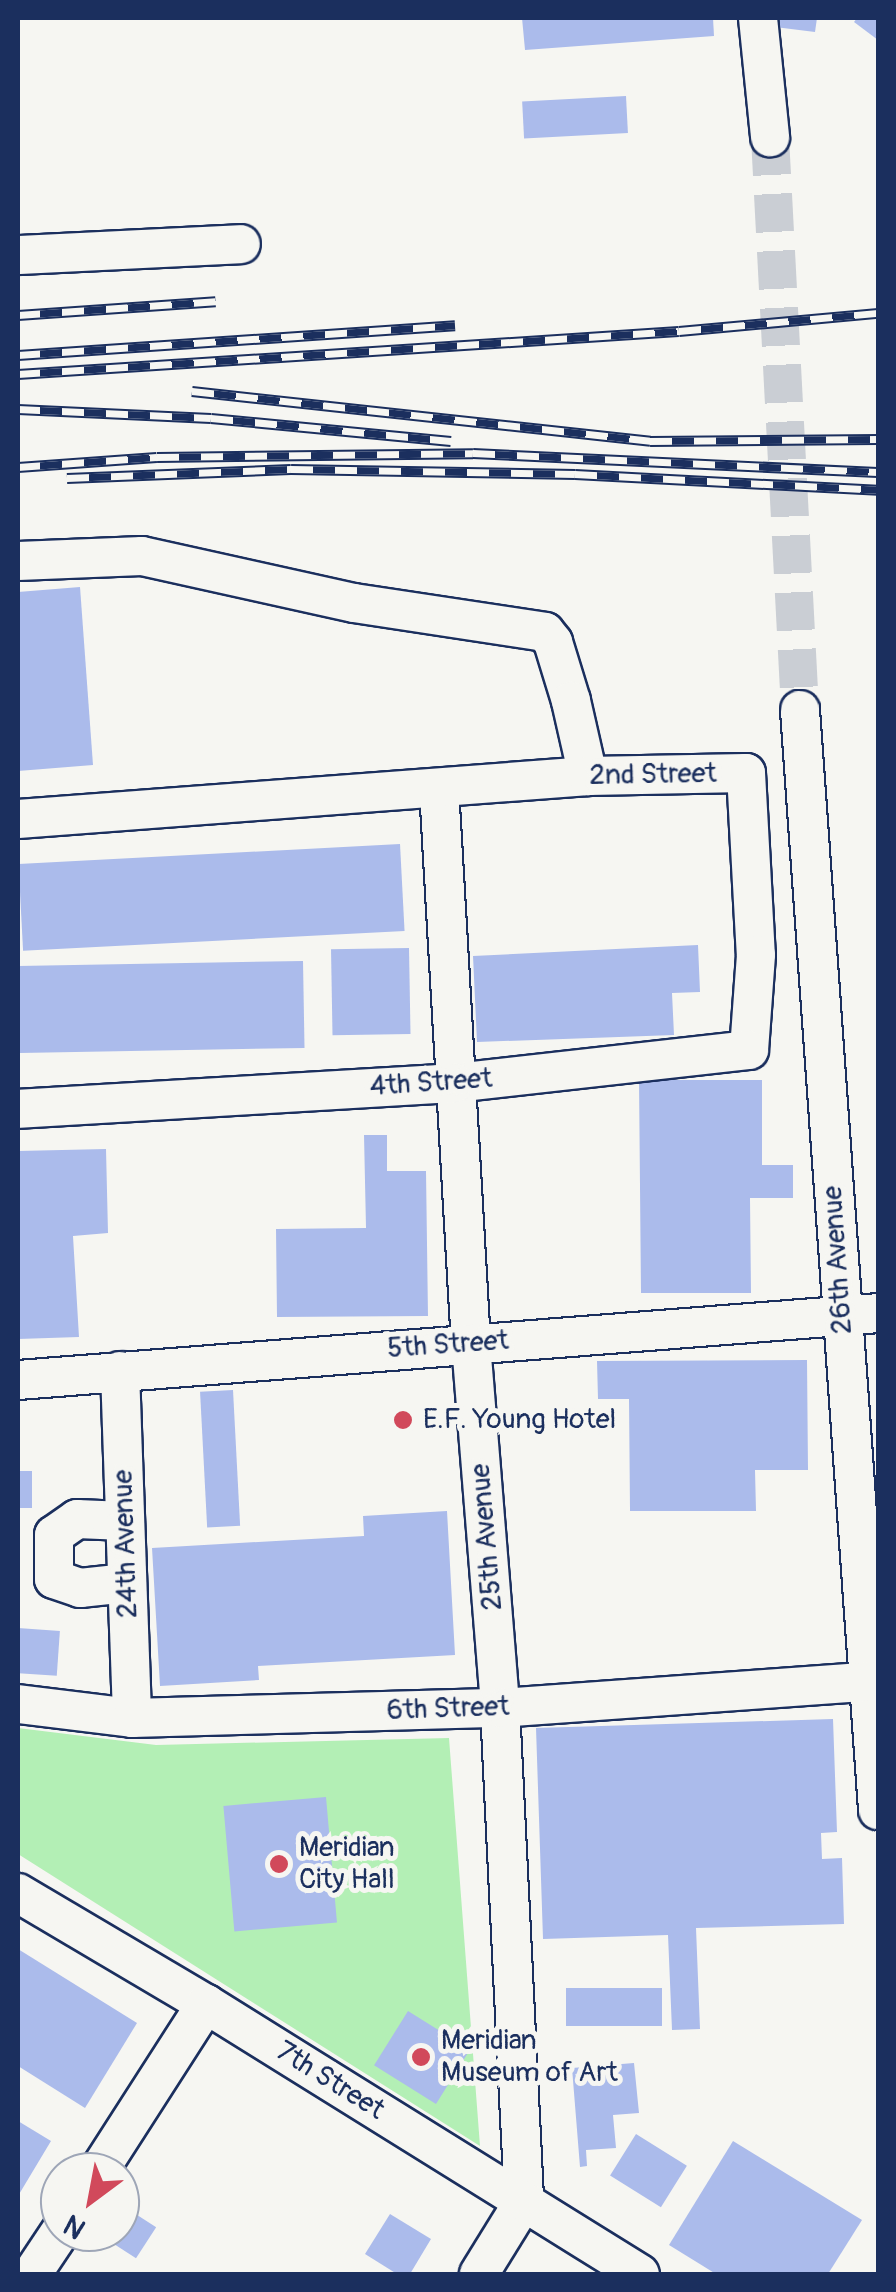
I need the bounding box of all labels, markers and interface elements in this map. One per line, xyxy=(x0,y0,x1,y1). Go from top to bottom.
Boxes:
street label: 2nd Street xyxy=(589,757,717,793)
street label: 4th Street xyxy=(369,1062,493,1104)
street label: 26th Avenue xyxy=(816,1185,860,1335)
street label: 5th Street xyxy=(386,1324,510,1366)
place label: E.F. Young Hotel xyxy=(423,1403,616,1437)
marker: E.F. Young Hotel xyxy=(392,1409,414,1431)
street label: 25th Avenue xyxy=(464,1462,510,1612)
street label: 24th Avenue xyxy=(107,1469,145,1619)
street label: 6th Street xyxy=(386,1690,510,1728)
place label: Meridian City Hall xyxy=(299,1831,395,1897)
marker: Meridian City Hall xyxy=(268,1853,290,1875)
place label: Meridian Museum of Art xyxy=(441,2024,618,2090)
street label: 7th Street xyxy=(270,2035,390,2127)
marker: Meridian Museum of Art xyxy=(410,2046,432,2068)
north arrow xyxy=(40,2152,140,2252)
text: N xyxy=(58,2206,92,2246)

